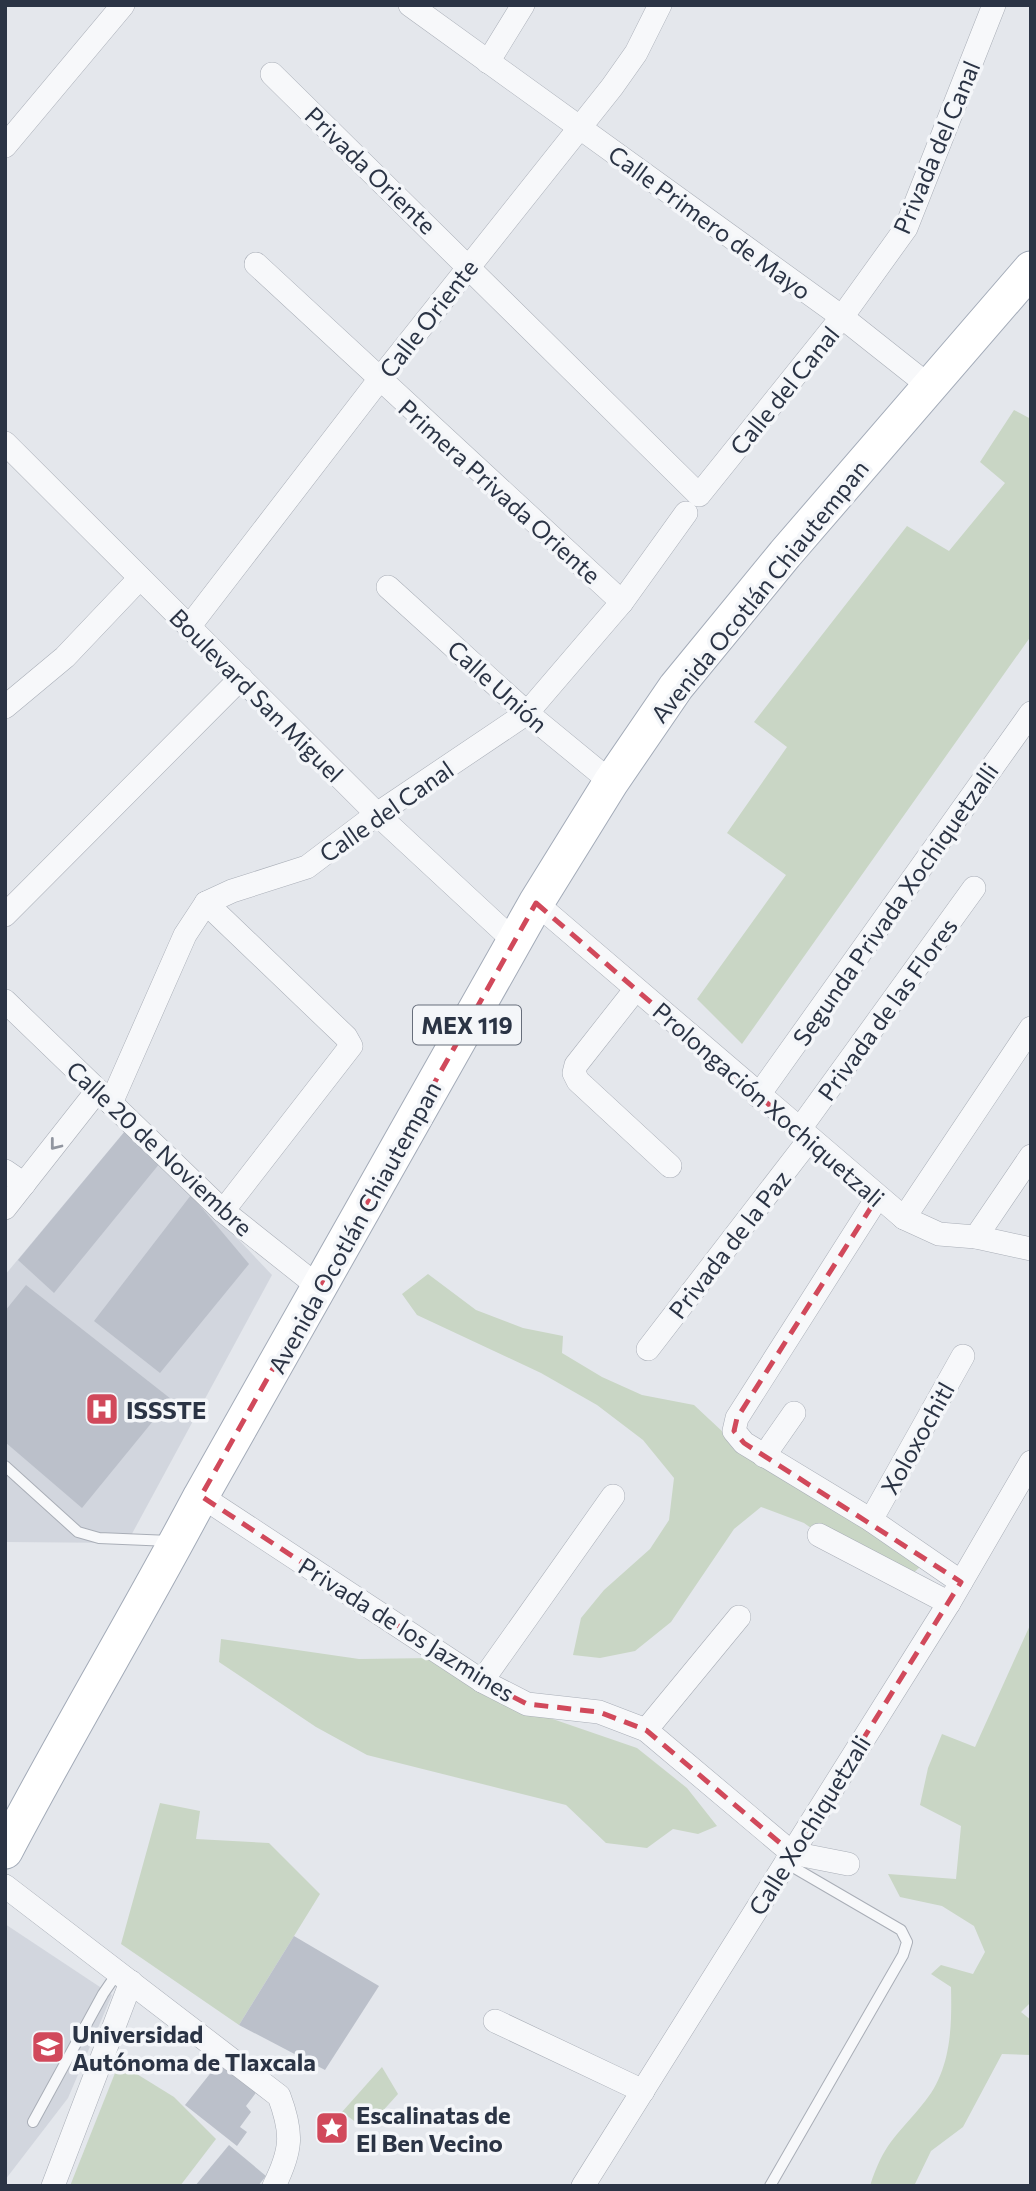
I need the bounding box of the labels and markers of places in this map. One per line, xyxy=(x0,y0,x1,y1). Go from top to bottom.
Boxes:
hospital icon: ISSSTE xyxy=(83,1390,121,1428)
place label: ISSSTE xyxy=(126,1395,206,1424)
place label: Universidad Autónoma de Tlaxcala xyxy=(72,2019,316,2076)
school or university icon: Universidad Autónoma de Tlaxcala xyxy=(29,2028,67,2066)
place label: Escalinatas de El Ben Vecino xyxy=(356,2100,511,2157)
place icon: Escalinatas de El Ben Vecino xyxy=(313,2109,351,2147)

